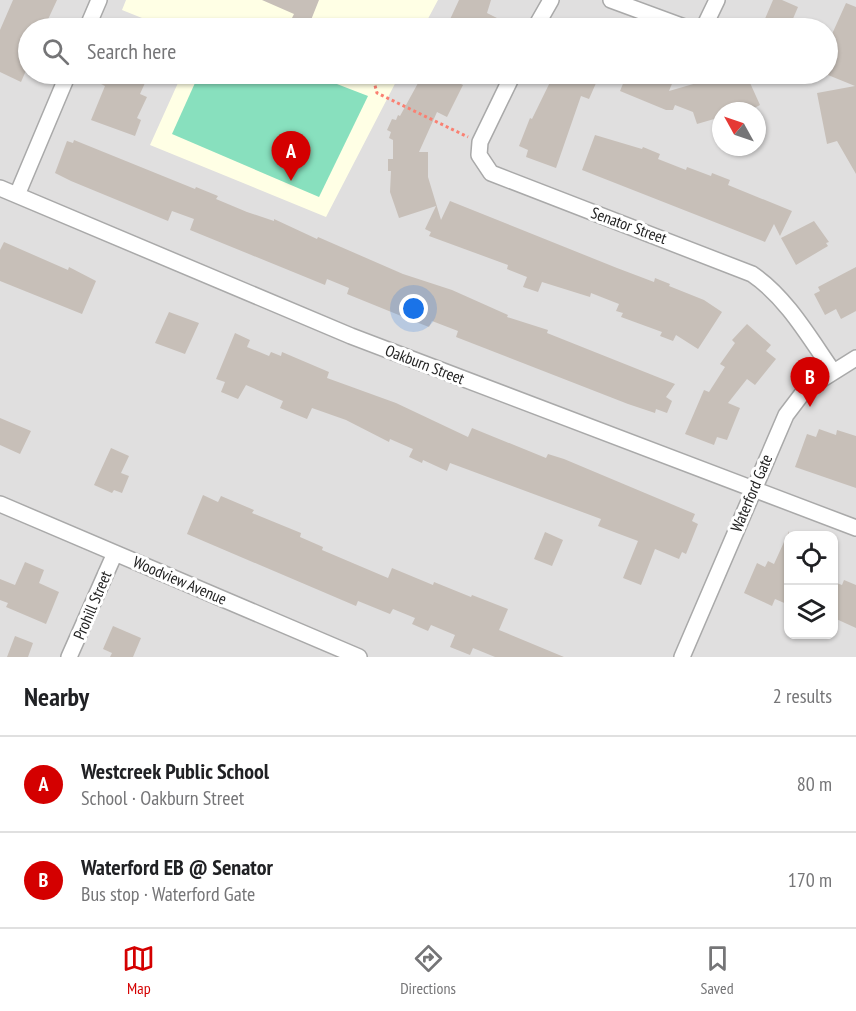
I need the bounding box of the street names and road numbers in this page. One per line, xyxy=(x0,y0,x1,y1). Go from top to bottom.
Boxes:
street label: Senator Street xyxy=(588,202,670,248)
street label: Oakburn Street xyxy=(383,340,468,388)
street label: Waterford Gate xyxy=(726,451,776,535)
street label: Woodview Avenue xyxy=(130,551,230,609)
street label: Prohill Street xyxy=(69,567,116,642)

